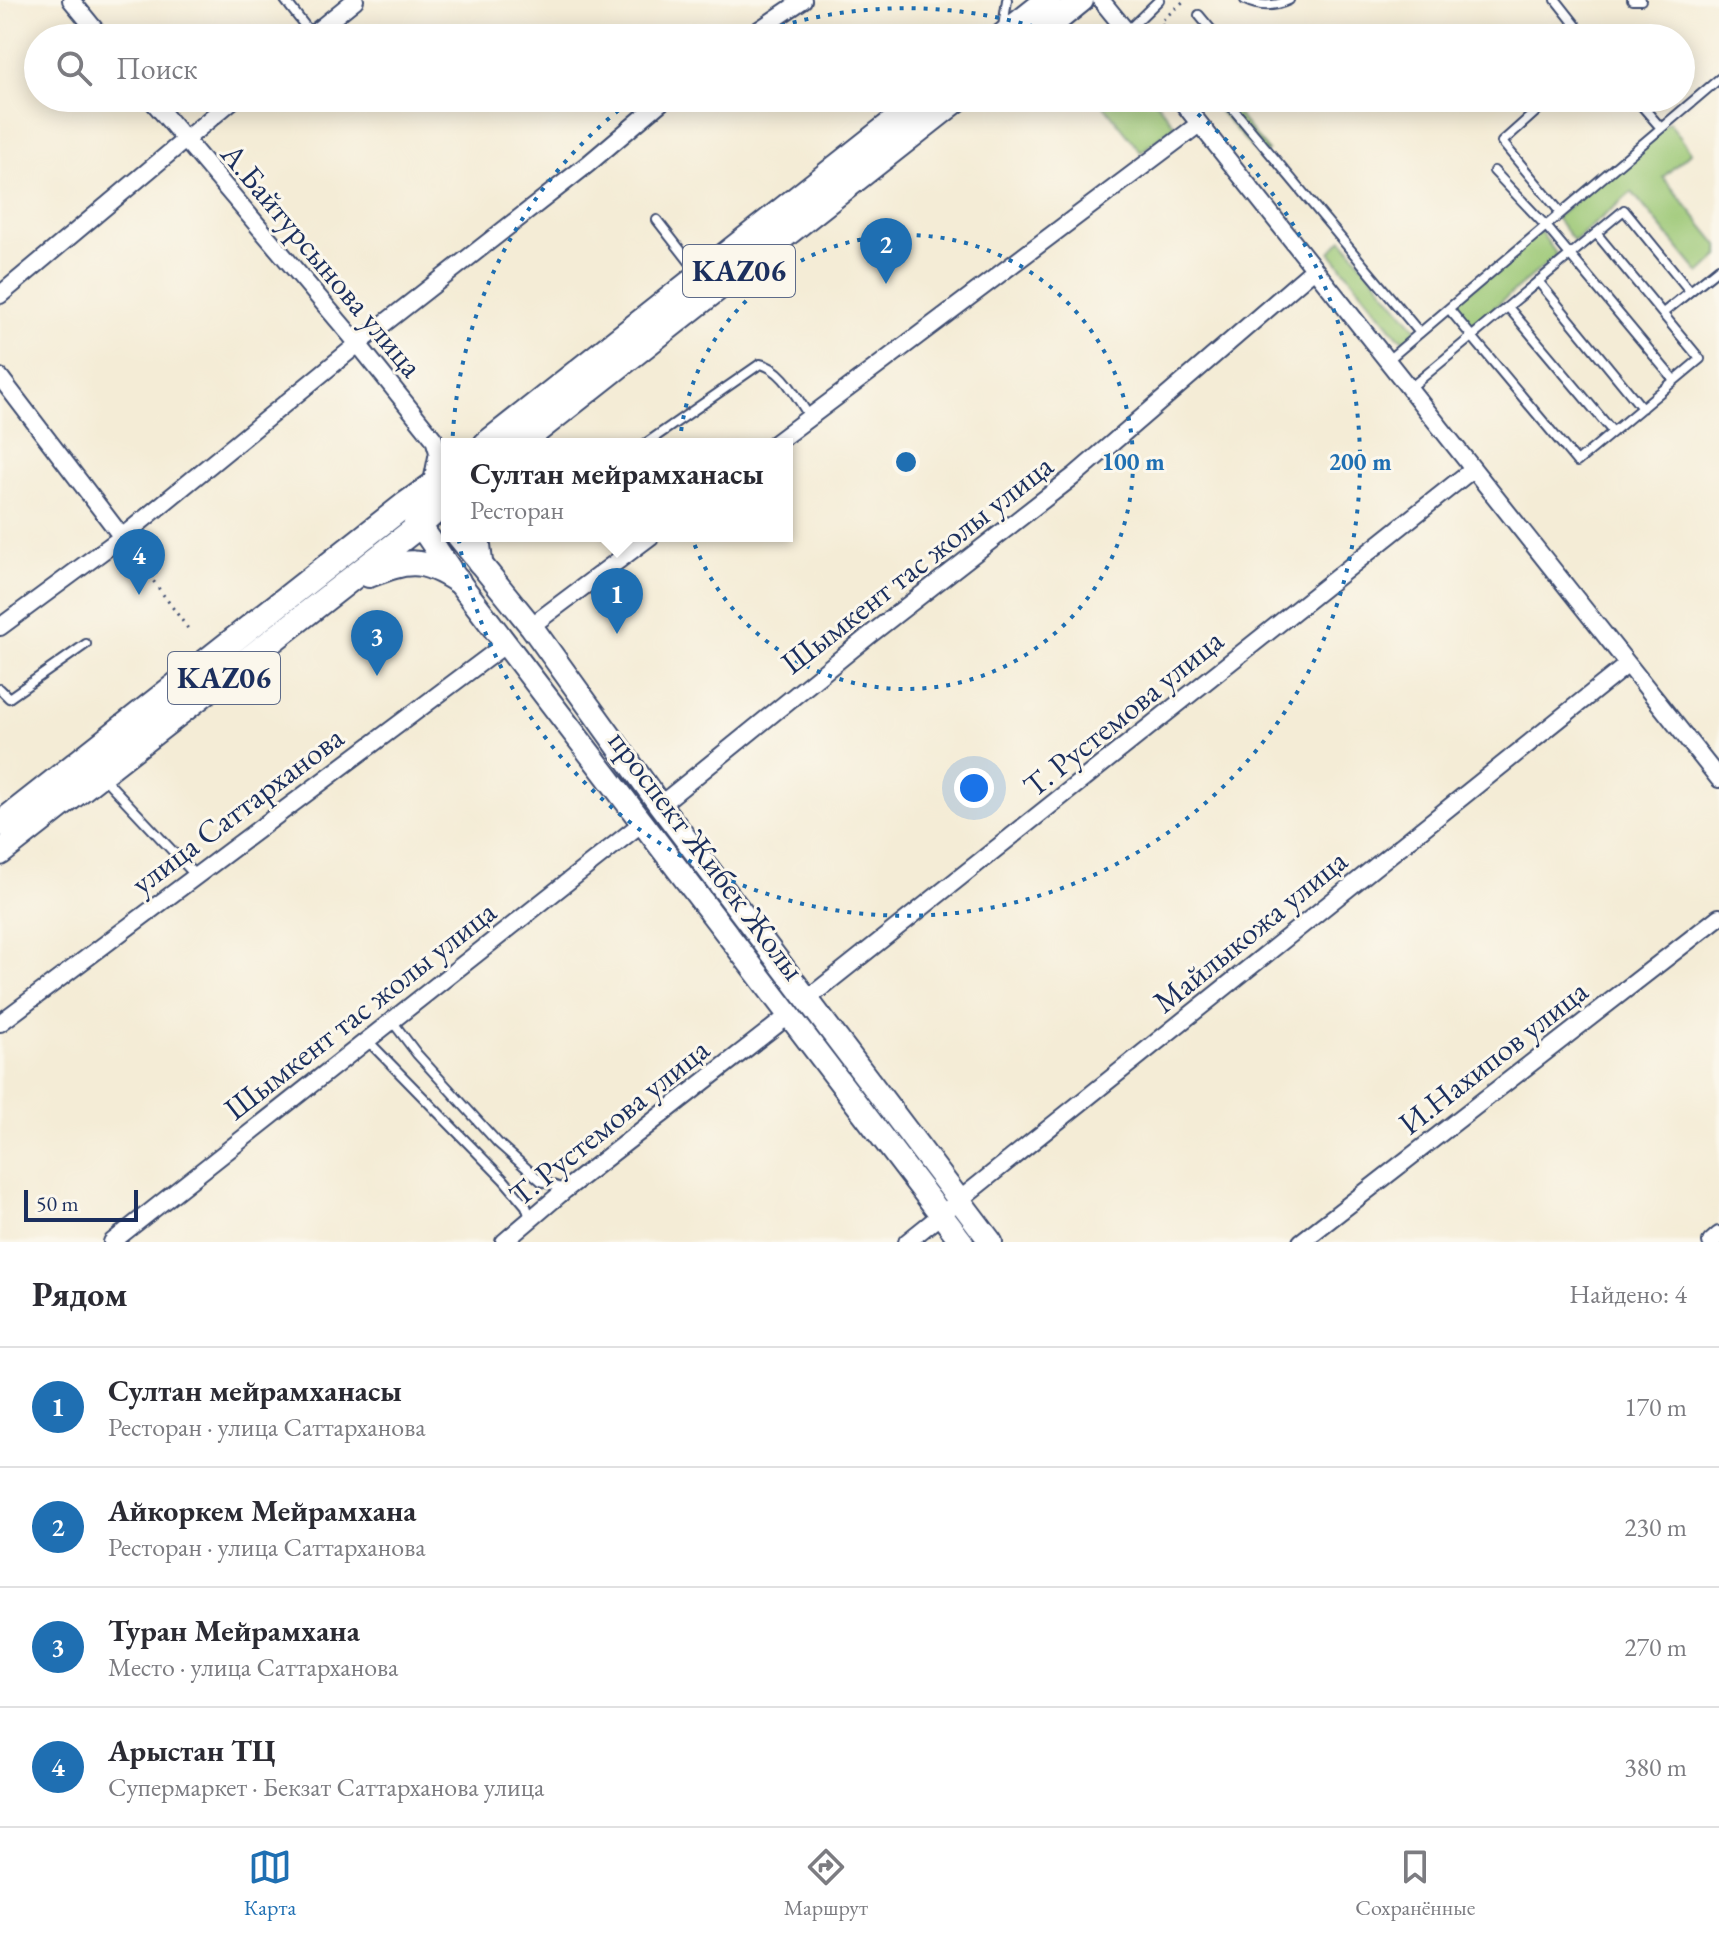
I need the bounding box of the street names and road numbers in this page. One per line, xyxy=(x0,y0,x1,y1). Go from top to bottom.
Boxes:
street label: А.Байтурсынова улица xyxy=(211,133,433,386)
road number: KАZ06 xyxy=(683,245,795,297)
street label: Шымкент тас жолы улица xyxy=(772,444,1062,683)
street label: Т. Рустемова улица xyxy=(1014,619,1232,807)
road number: KАZ06 xyxy=(168,652,280,704)
street label: улица Саттарханова xyxy=(122,716,352,904)
street label: проспект Жибек Жолы xyxy=(599,721,815,989)
street label: Майлыкожа улица xyxy=(1144,840,1356,1022)
street label: Шымкент тас жолы улица xyxy=(215,890,505,1129)
street label: И.Нахипов улица xyxy=(1390,970,1596,1144)
street label: Т. Рустемова улица xyxy=(500,1028,718,1216)

